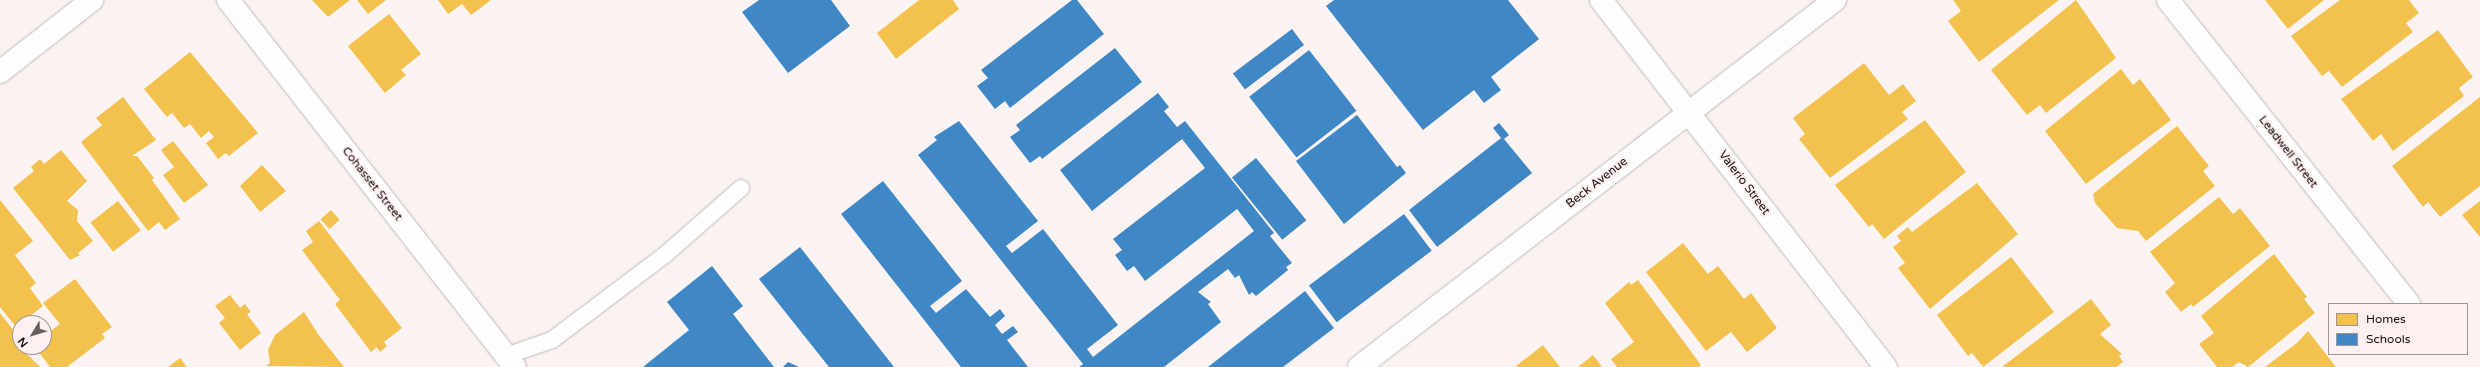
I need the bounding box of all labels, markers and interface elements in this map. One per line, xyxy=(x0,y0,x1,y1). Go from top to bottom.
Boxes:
street label: Leadwell Street xyxy=(2255,113,2321,191)
street label: Cohasset Street xyxy=(339,144,405,224)
street label: Valerio Street xyxy=(1715,148,1773,218)
street label: Beck Avenue xyxy=(1563,155,1631,211)
legend xyxy=(2328,303,2468,355)
text: Homes xyxy=(2366,312,2406,326)
north arrow xyxy=(12,315,52,355)
text: Schools xyxy=(2366,332,2410,346)
text: N xyxy=(15,335,31,350)

